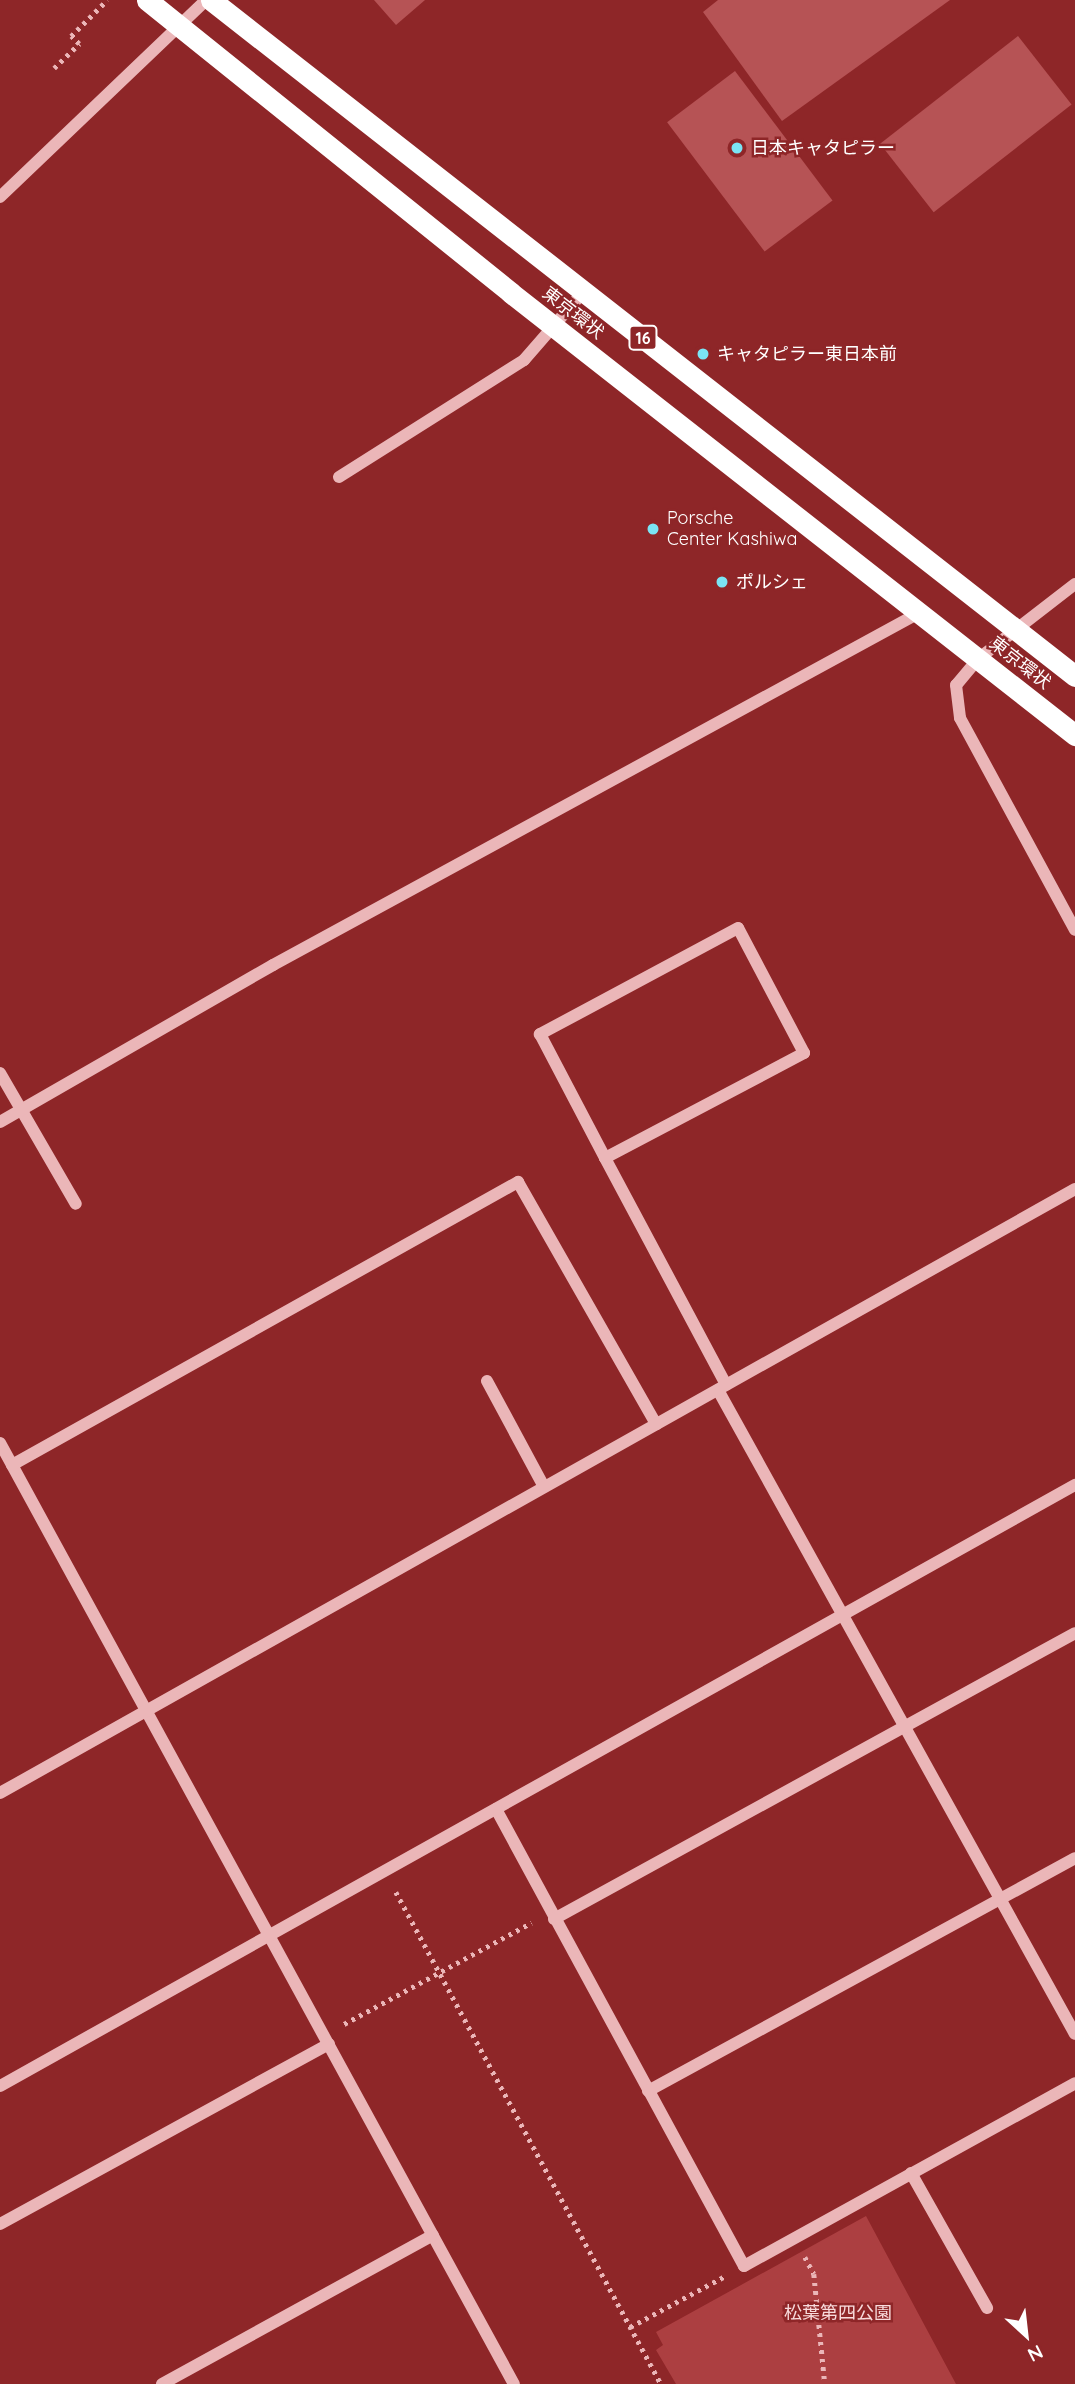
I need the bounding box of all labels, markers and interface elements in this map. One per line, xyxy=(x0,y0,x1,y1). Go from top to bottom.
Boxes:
place label: 日本キャタピラー xyxy=(751,137,895,159)
marker: 日本キャタピラー xyxy=(729,140,745,156)
street label: 東京環状 xyxy=(538,282,608,344)
road number: 16 xyxy=(627,326,659,350)
place label: キャタピラー東日本前 xyxy=(717,343,897,365)
marker: キャタピラー東日本前 xyxy=(695,346,711,362)
place label: Porsche Center Kashiwa xyxy=(667,508,797,550)
marker: Porsche Center Kashiwa xyxy=(645,521,661,537)
place label: ポルシェ xyxy=(736,571,808,593)
marker: ポルシェ xyxy=(714,574,730,590)
street label: 東京環状 xyxy=(985,632,1055,694)
north arrow xyxy=(991,2300,1061,2370)
park label: 松葉第四公園 xyxy=(784,2302,892,2324)
text: N xyxy=(1024,2340,1047,2368)

